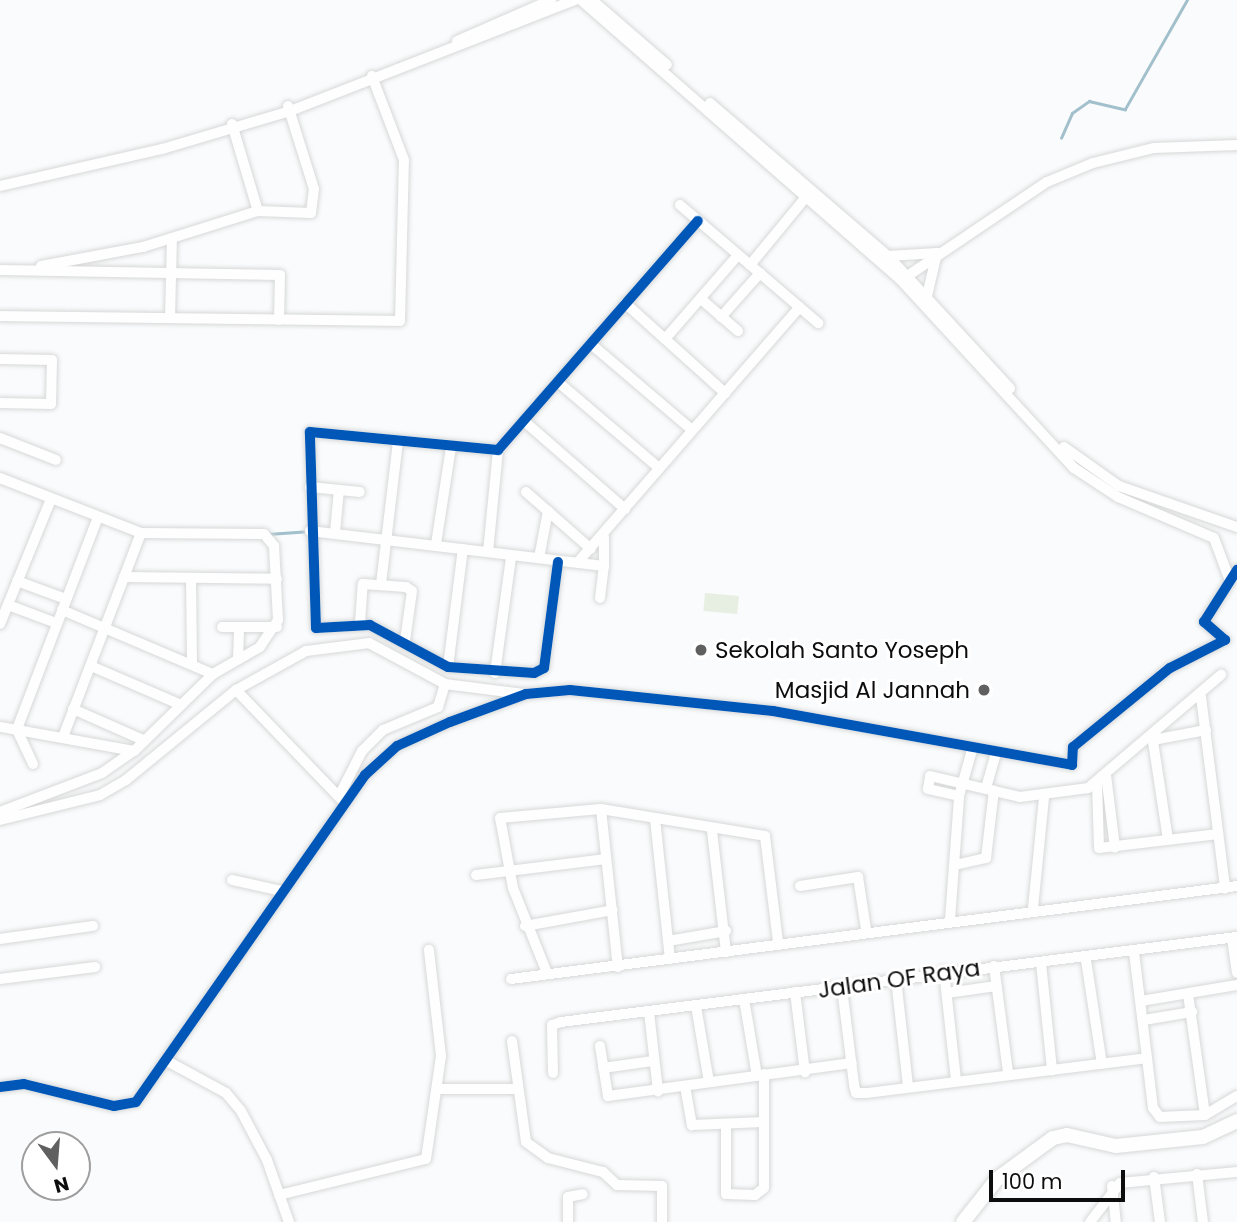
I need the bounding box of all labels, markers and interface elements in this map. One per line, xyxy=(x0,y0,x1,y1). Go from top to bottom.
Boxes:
place label: Sekolah Santo Yoseph xyxy=(715,636,969,664)
marker: Sekolah Santo Yoseph xyxy=(693,642,709,658)
place label: Masjid Al Jannah xyxy=(775,676,970,704)
marker: Masjid Al Jannah xyxy=(976,682,992,698)
street label: Jalan OF Raya xyxy=(816,954,982,1004)
north arrow xyxy=(21,1131,91,1201)
scale bar xyxy=(992,1156,1128,1200)
text: 100 m xyxy=(1002,1167,1062,1196)
text: N xyxy=(51,1170,72,1200)

